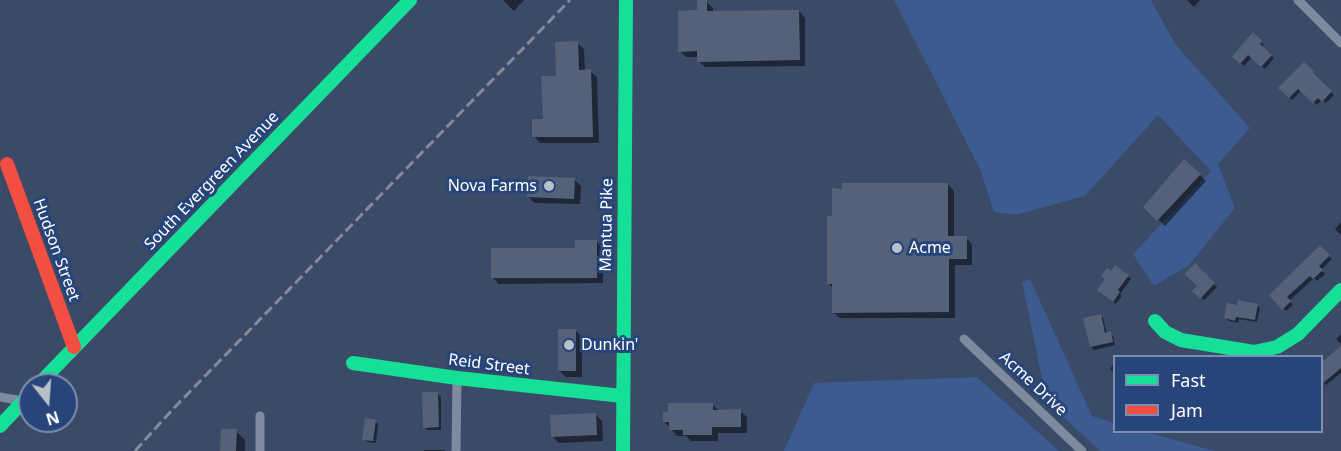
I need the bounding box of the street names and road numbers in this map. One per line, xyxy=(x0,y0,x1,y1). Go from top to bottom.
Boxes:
street label: South Evergreen Avenue xyxy=(141,108,283,254)
street label: Mantua Pike xyxy=(597,178,617,272)
street label: Hudson Street xyxy=(29,196,83,304)
street label: Acme Drive xyxy=(995,348,1071,420)
street label: Reid Street xyxy=(447,350,531,380)

